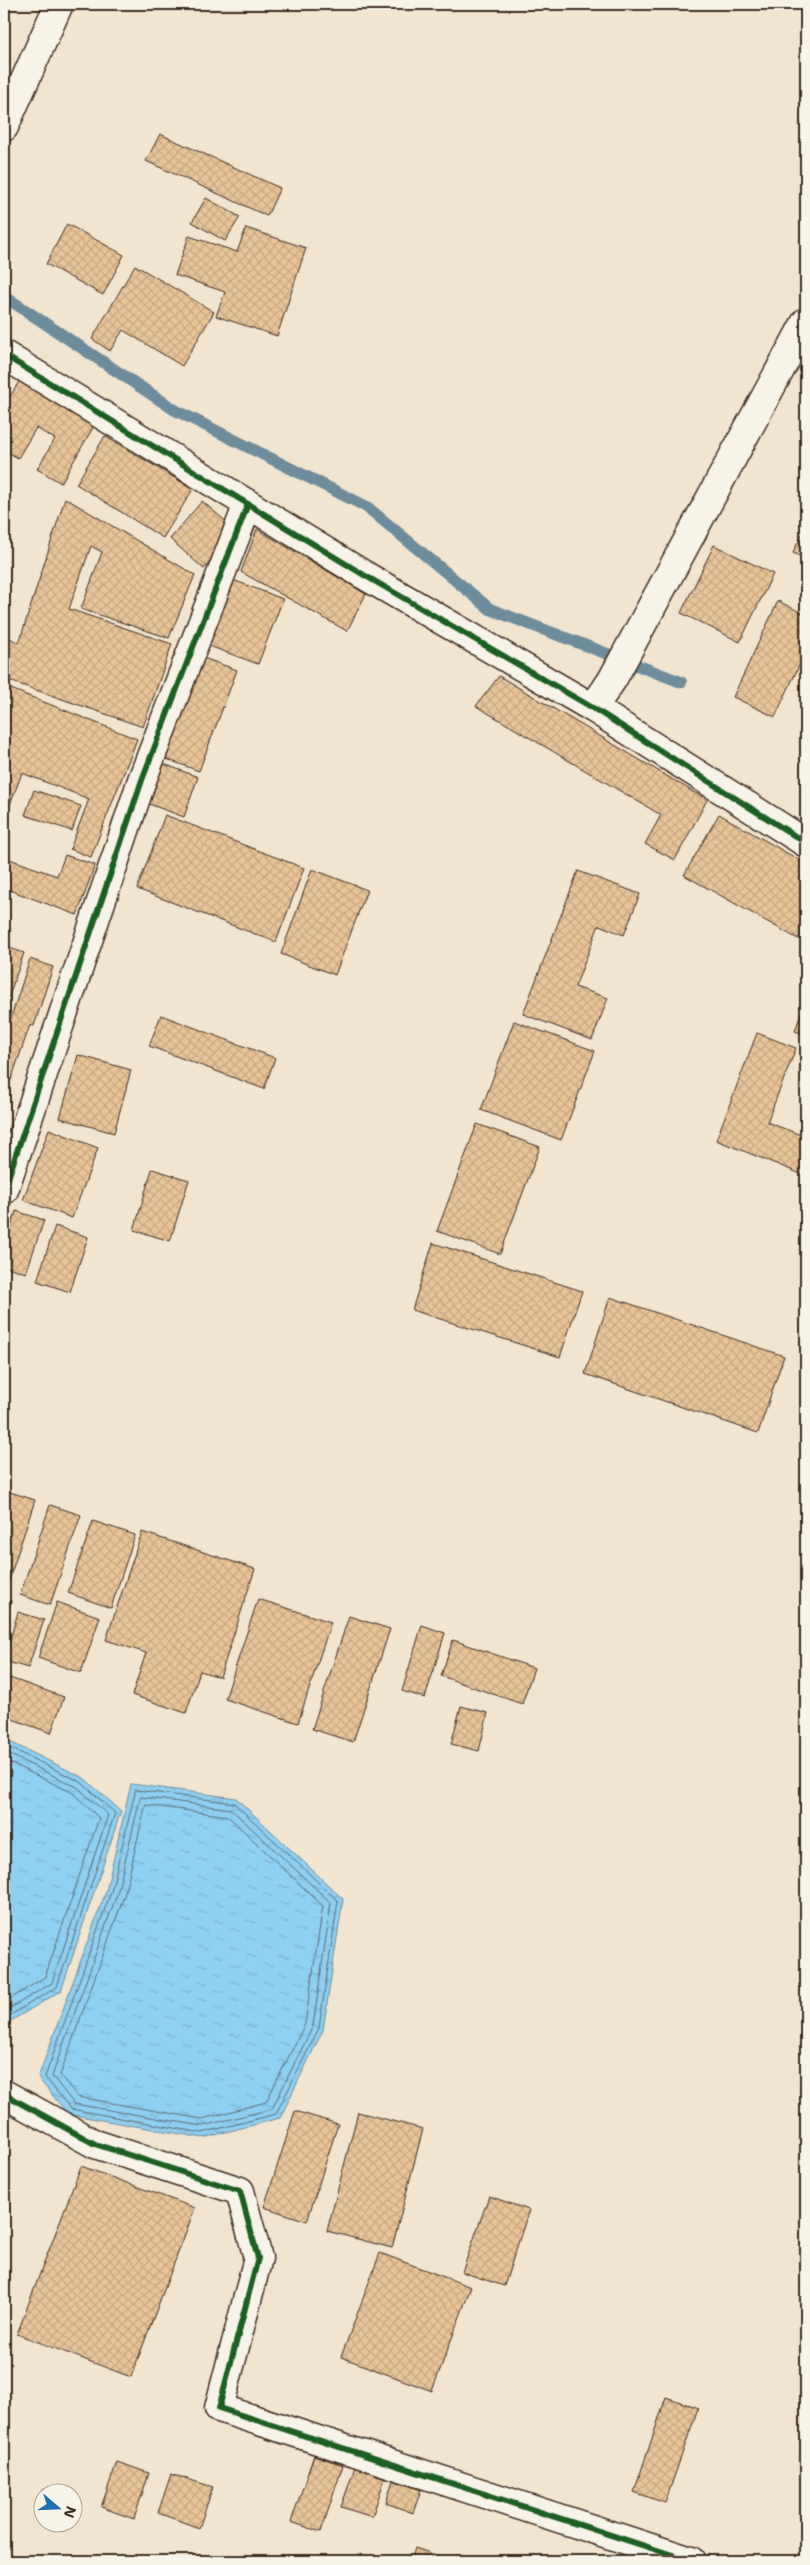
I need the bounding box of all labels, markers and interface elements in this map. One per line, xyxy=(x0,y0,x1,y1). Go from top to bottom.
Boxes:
north arrow xyxy=(32,2482,82,2532)
text: N xyxy=(60,2504,81,2520)

